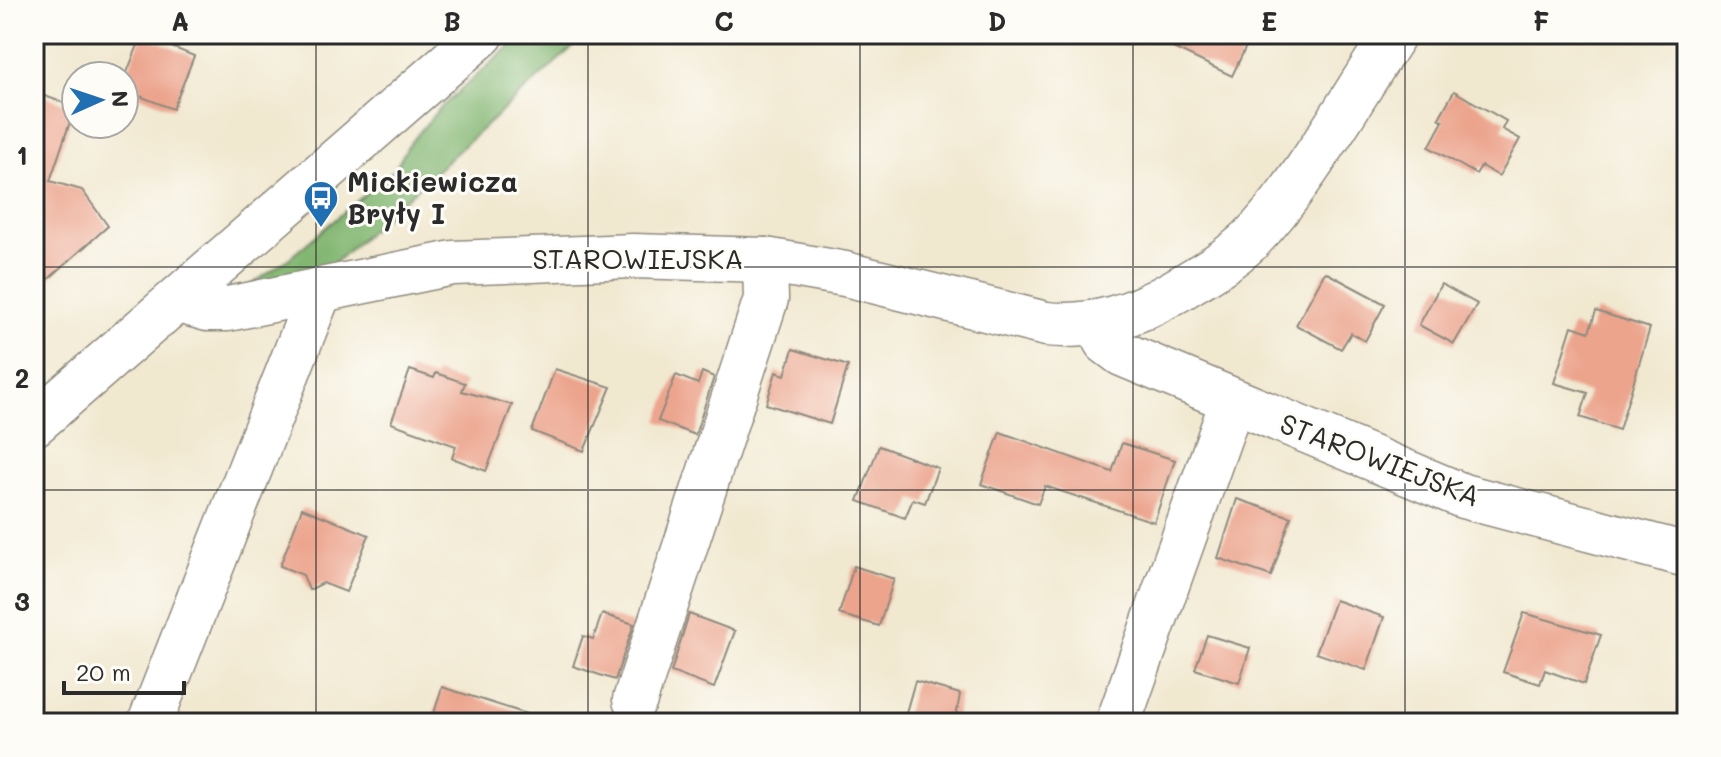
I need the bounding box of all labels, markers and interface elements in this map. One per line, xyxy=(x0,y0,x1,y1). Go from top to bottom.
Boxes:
text: A xyxy=(171,4,189,38)
text: B xyxy=(443,4,461,38)
text: C xyxy=(714,4,734,38)
text: D xyxy=(988,4,1006,38)
text: E xyxy=(1261,4,1277,38)
text: F xyxy=(1533,4,1549,38)
north arrow xyxy=(60,60,140,140)
text: N xyxy=(106,90,135,108)
text: 1 xyxy=(16,138,28,172)
place label: Mickiewicza Bryły I xyxy=(347,163,518,232)
bus stop icon: Mickiewicza Bryły I xyxy=(302,179,340,229)
street label: STAROWIEJSKA xyxy=(532,240,744,276)
text: 2 xyxy=(15,361,29,395)
street label: STAROWIEJSKA xyxy=(1275,404,1485,514)
text: 3 xyxy=(14,584,30,618)
scale bar xyxy=(64,645,184,695)
text: 20 m xyxy=(76,656,131,687)

